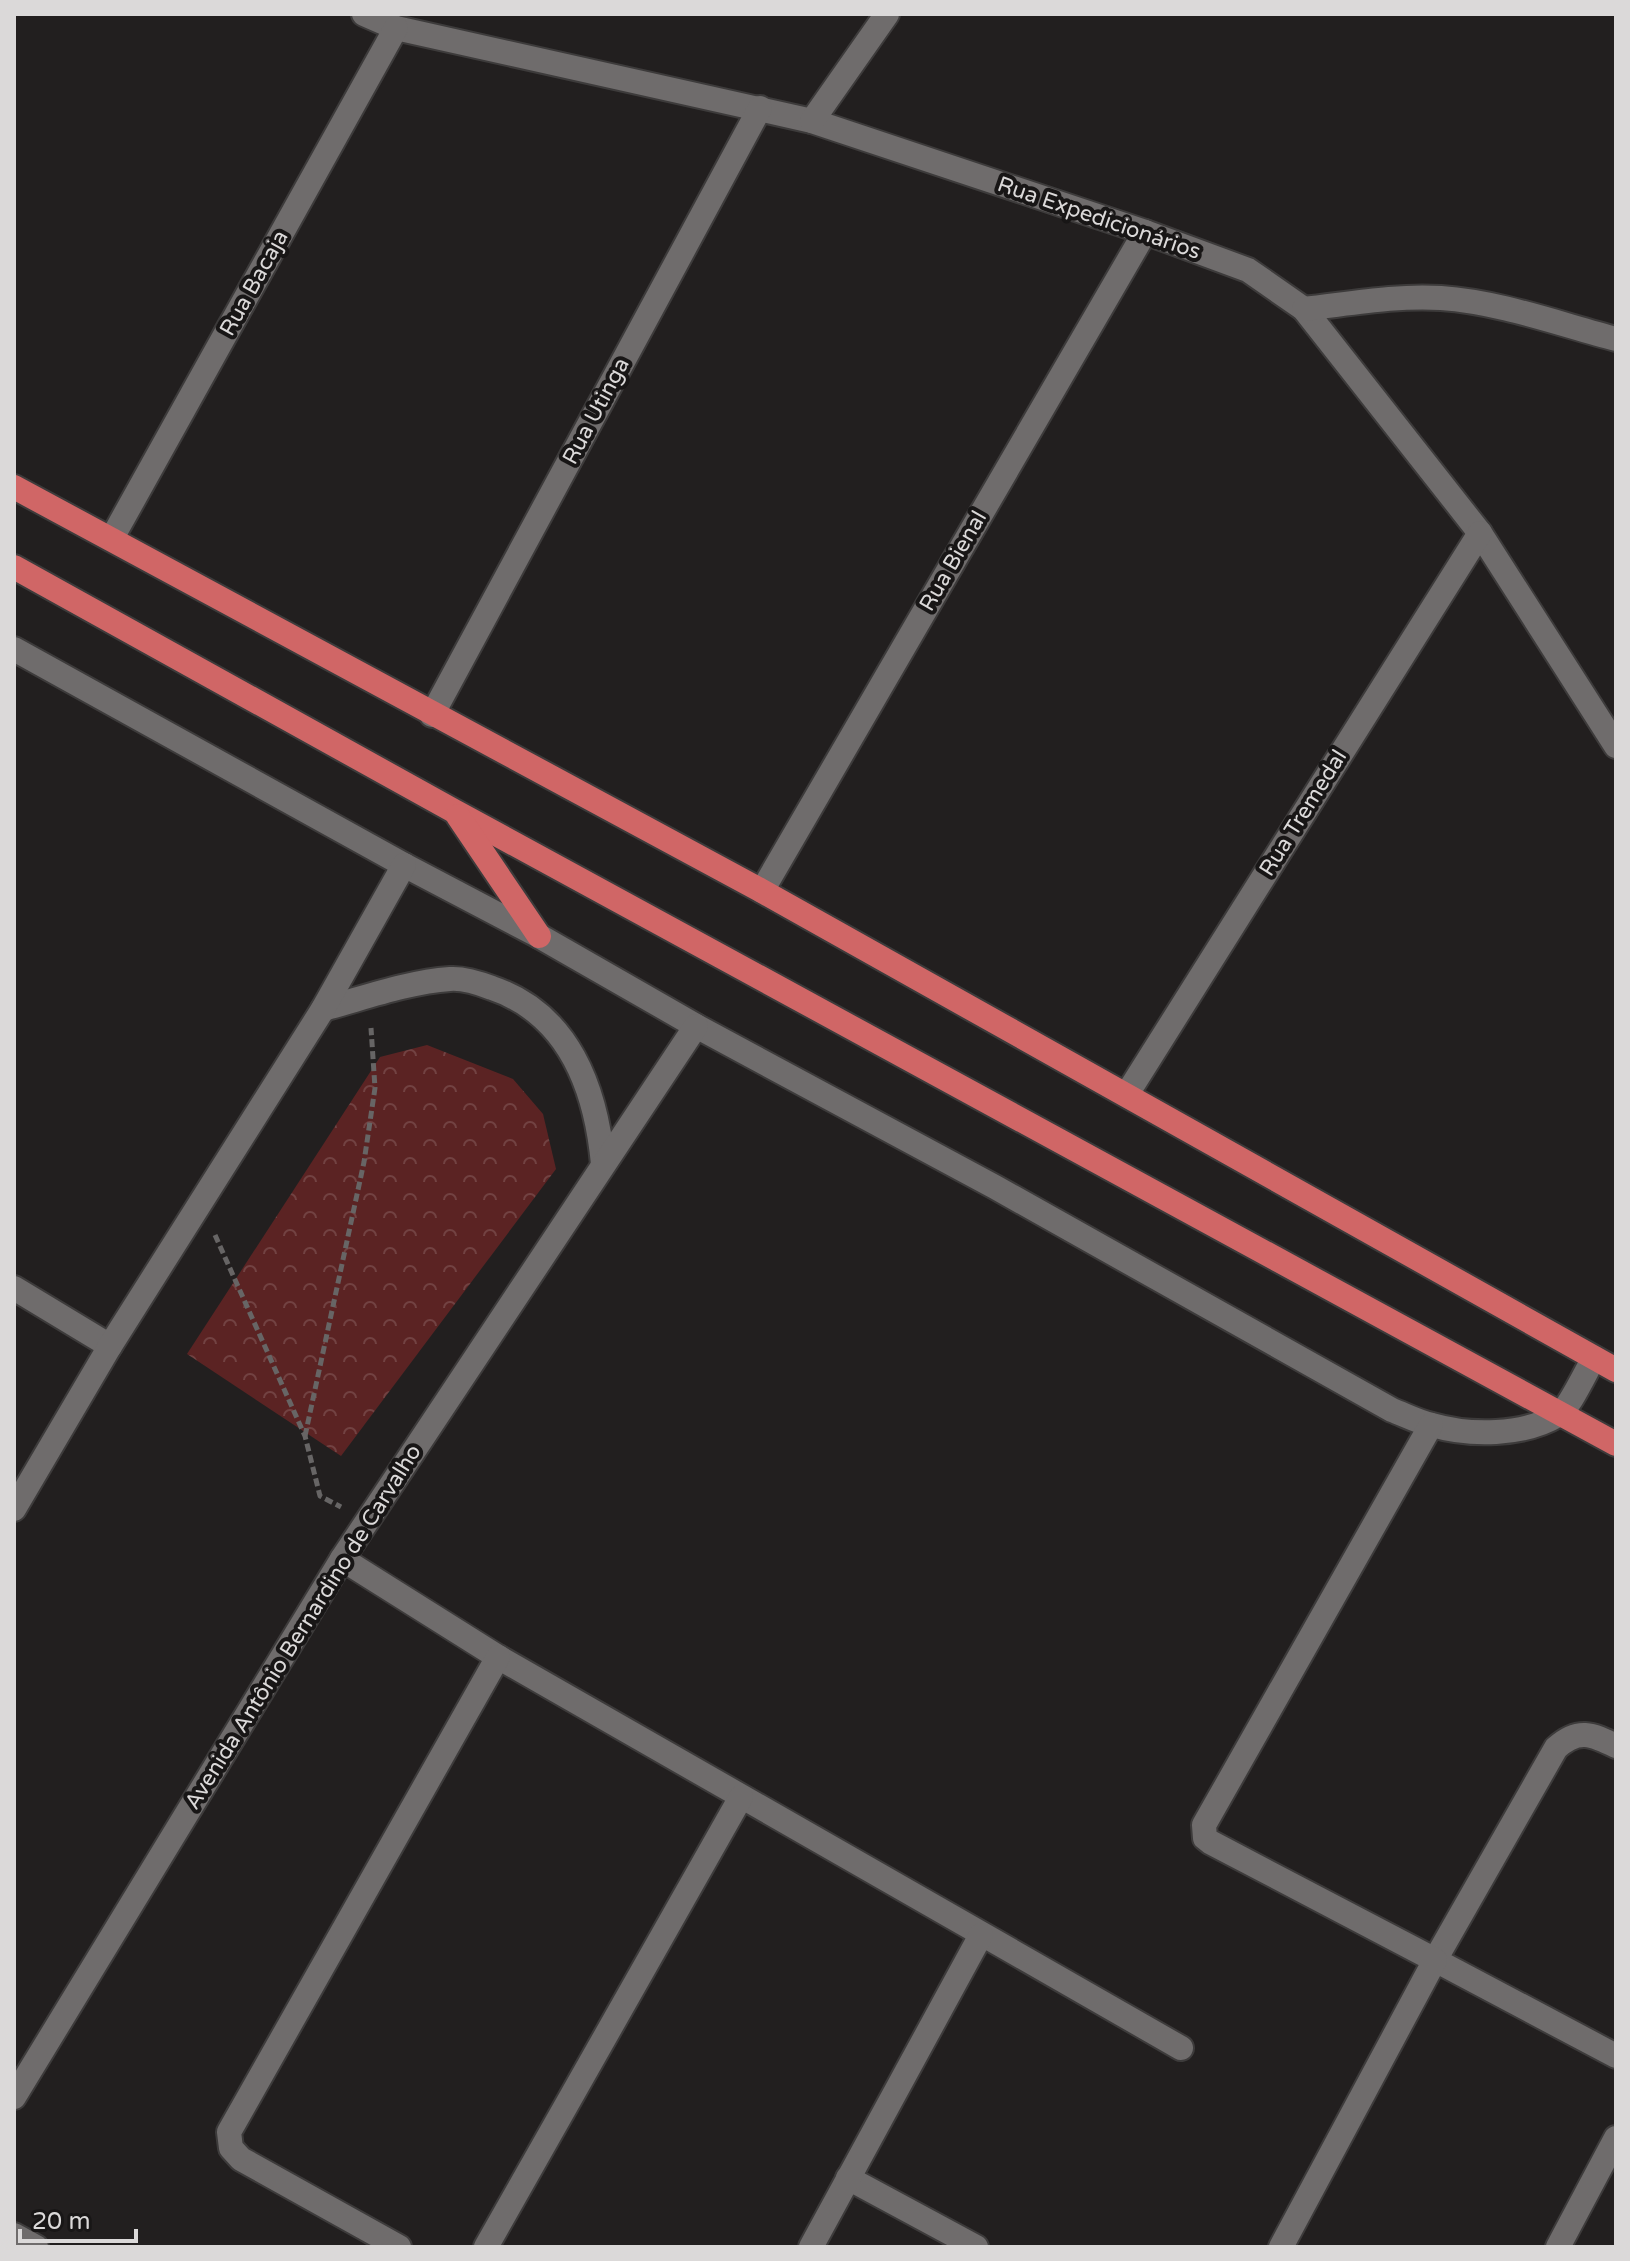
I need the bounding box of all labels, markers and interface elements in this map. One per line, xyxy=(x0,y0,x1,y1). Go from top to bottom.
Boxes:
street label: Rua Expedicionários xyxy=(994,171,1204,265)
street label: Rua Bacaja xyxy=(214,226,294,340)
street label: Rua Utinga xyxy=(557,353,635,469)
street label: Rua Bienal xyxy=(914,506,992,616)
street label: Rua Tremedal xyxy=(1254,745,1352,881)
street label: Avenida Antônio Bernardino de Carvalho xyxy=(179,1440,427,1814)
scale bar xyxy=(20,2193,136,2243)
text: 20 m xyxy=(32,2207,90,2236)

